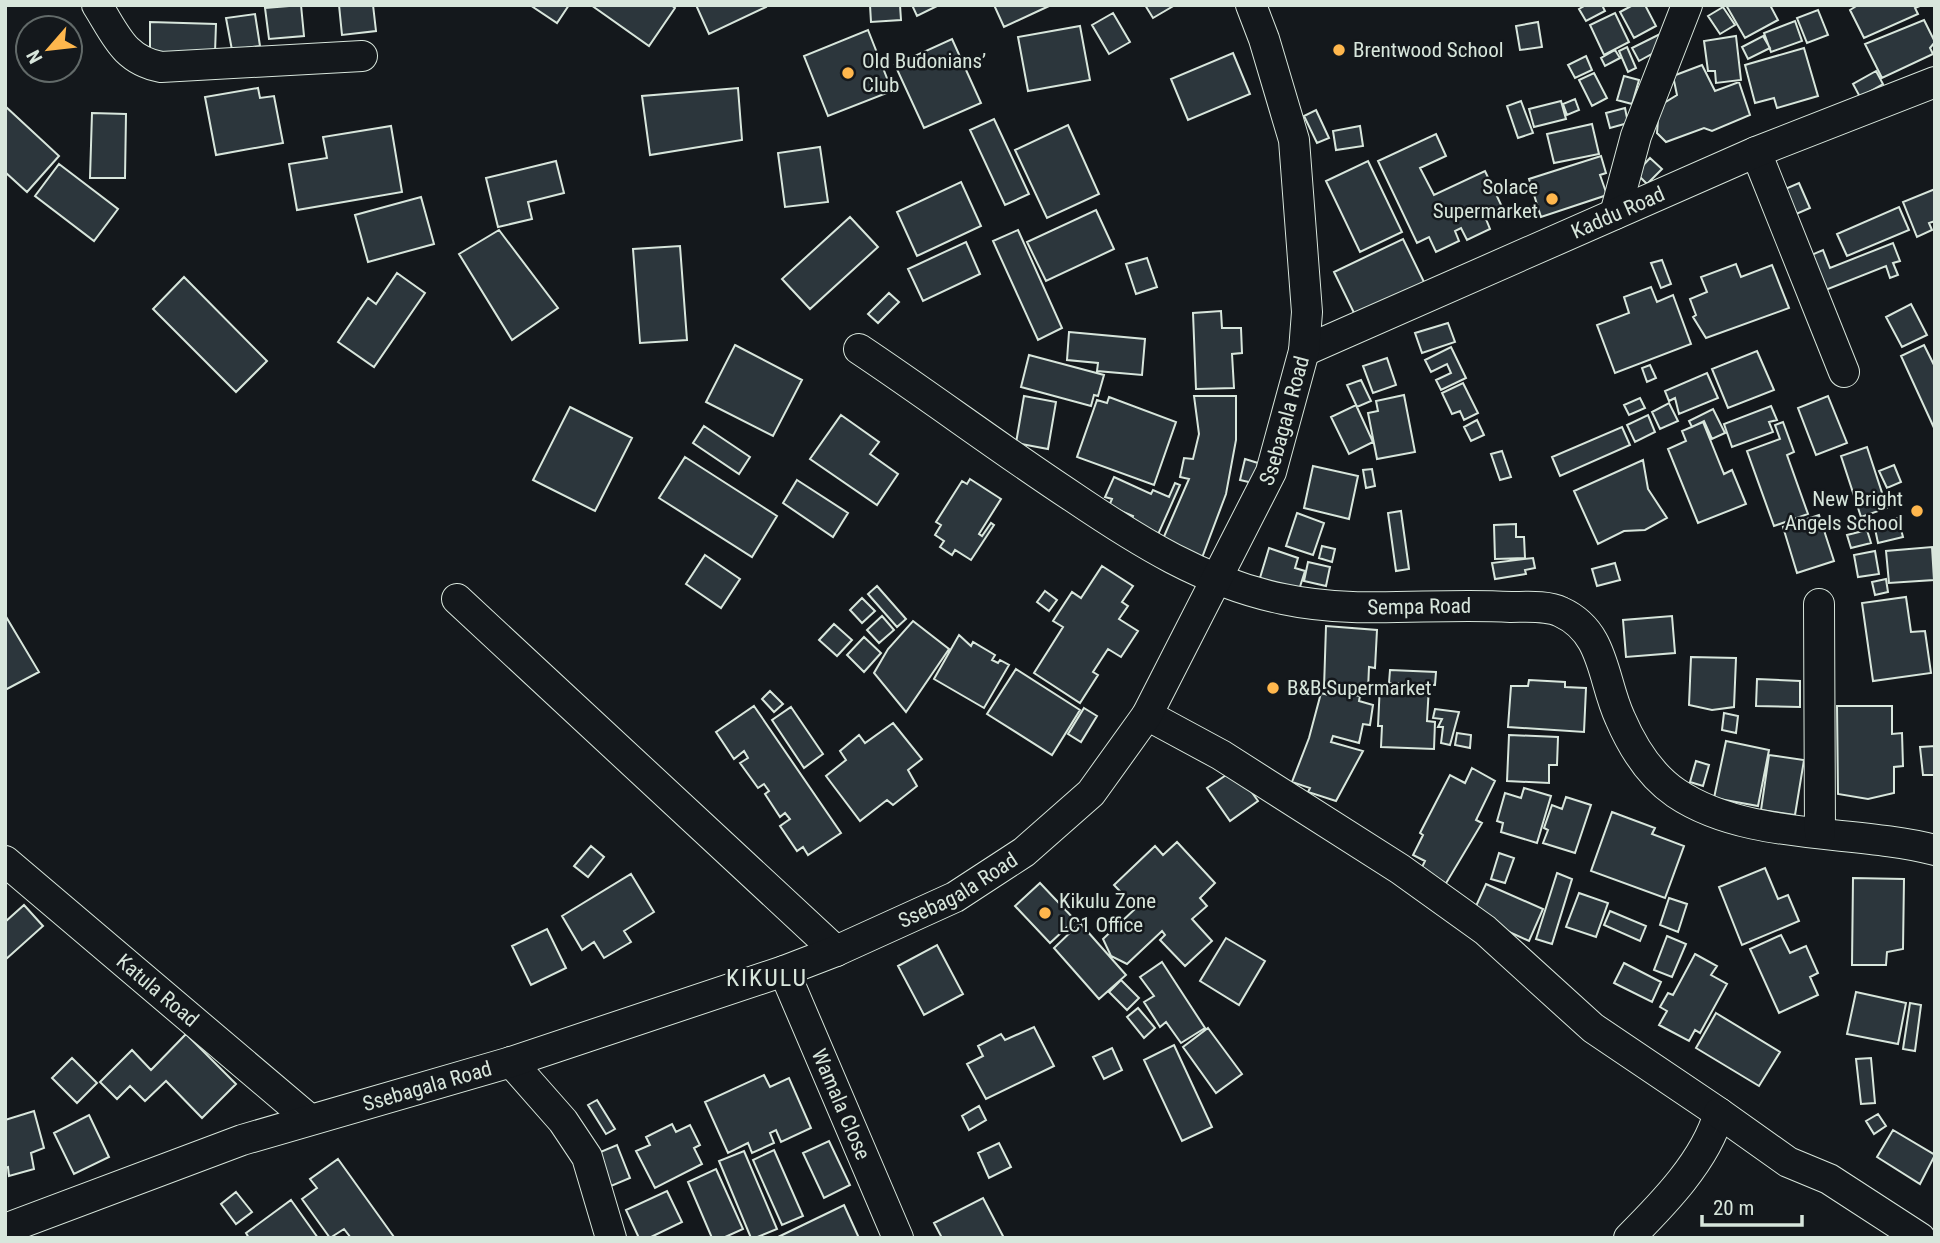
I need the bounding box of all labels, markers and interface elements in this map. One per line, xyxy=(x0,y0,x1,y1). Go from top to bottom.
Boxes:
north arrow xyxy=(14,14,84,84)
place label: Brentwood School xyxy=(1353,38,1504,62)
marker: Brentwood School xyxy=(1331,42,1347,58)
text: N xyxy=(22,46,47,67)
place label: Old Budonians’ Club xyxy=(862,49,986,97)
marker: Old Budonians’ Club xyxy=(840,65,856,81)
place label: Solace Supermarket xyxy=(1433,175,1538,223)
street label: Kaddu Road xyxy=(1568,182,1668,244)
marker: Solace Supermarket xyxy=(1544,191,1560,207)
street label: Ssebagala Road xyxy=(1254,353,1314,489)
place label: New Bright Angels School xyxy=(1785,487,1903,535)
marker: New Bright Angels School xyxy=(1909,503,1925,519)
street label: Sempa Road xyxy=(1367,594,1471,619)
place label: B&B Supermarket xyxy=(1287,676,1431,700)
marker: B&B Supermarket xyxy=(1265,680,1281,696)
street label: Ssebagala Road xyxy=(895,848,1022,933)
place label: Kikulu Zone LC1 Office xyxy=(1059,889,1156,937)
marker: Kikulu Zone LC1 Office xyxy=(1037,905,1053,921)
street label: Katula Road xyxy=(112,949,203,1032)
district label: KIKULU xyxy=(726,964,808,992)
street label: Wamala Close xyxy=(807,1045,875,1163)
street label: Ssebagala Road xyxy=(360,1056,494,1116)
scale bar xyxy=(1702,1184,1802,1228)
text: 20 m xyxy=(1713,1196,1754,1220)

